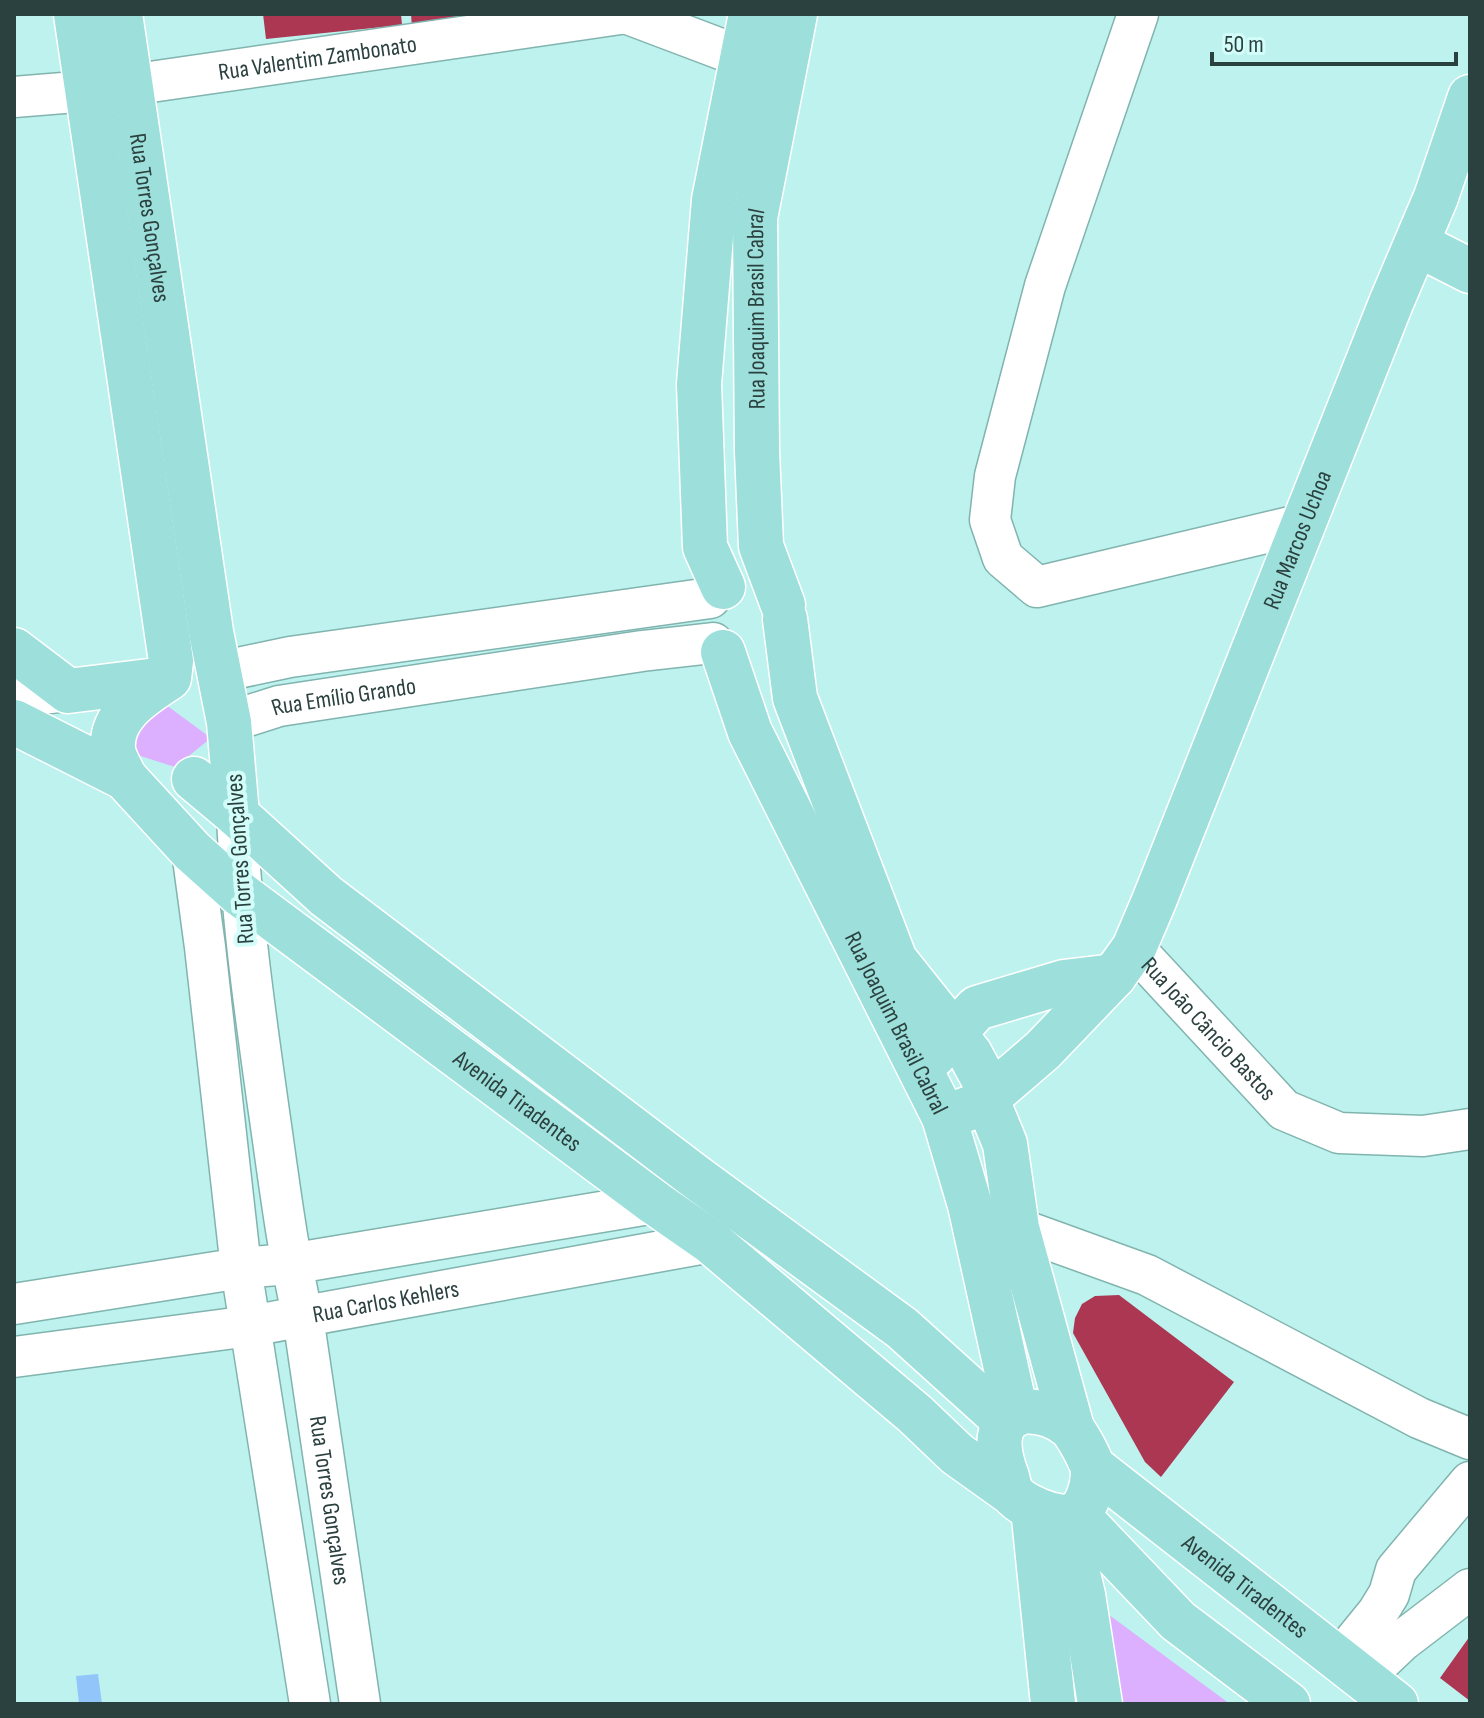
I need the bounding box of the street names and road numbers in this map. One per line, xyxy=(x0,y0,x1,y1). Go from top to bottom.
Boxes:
street label: Rua Valentim Zambonato xyxy=(216,29,418,86)
street label: Rua Torres Gonçalves xyxy=(123,131,177,304)
street label: Rua Joaquim Brasil Cabral xyxy=(740,206,771,409)
street label: Rua Marcos Uchoa xyxy=(1257,466,1338,614)
street label: Rua Emílio Grando xyxy=(268,671,418,722)
street label: Rua Torres Gonçalves xyxy=(220,773,260,945)
street label: Rua Joaquim Brasil Cabral xyxy=(838,927,955,1119)
street label: Rua João Câncio Bastos xyxy=(1135,951,1282,1106)
street label: Avenida Tiradentes xyxy=(447,1043,587,1158)
street label: Rua Carlos Kehlers xyxy=(310,1274,461,1329)
street label: Rua Torres Gonçalves xyxy=(303,1414,357,1587)
street label: Avenida Tiradentes xyxy=(1176,1527,1314,1644)

